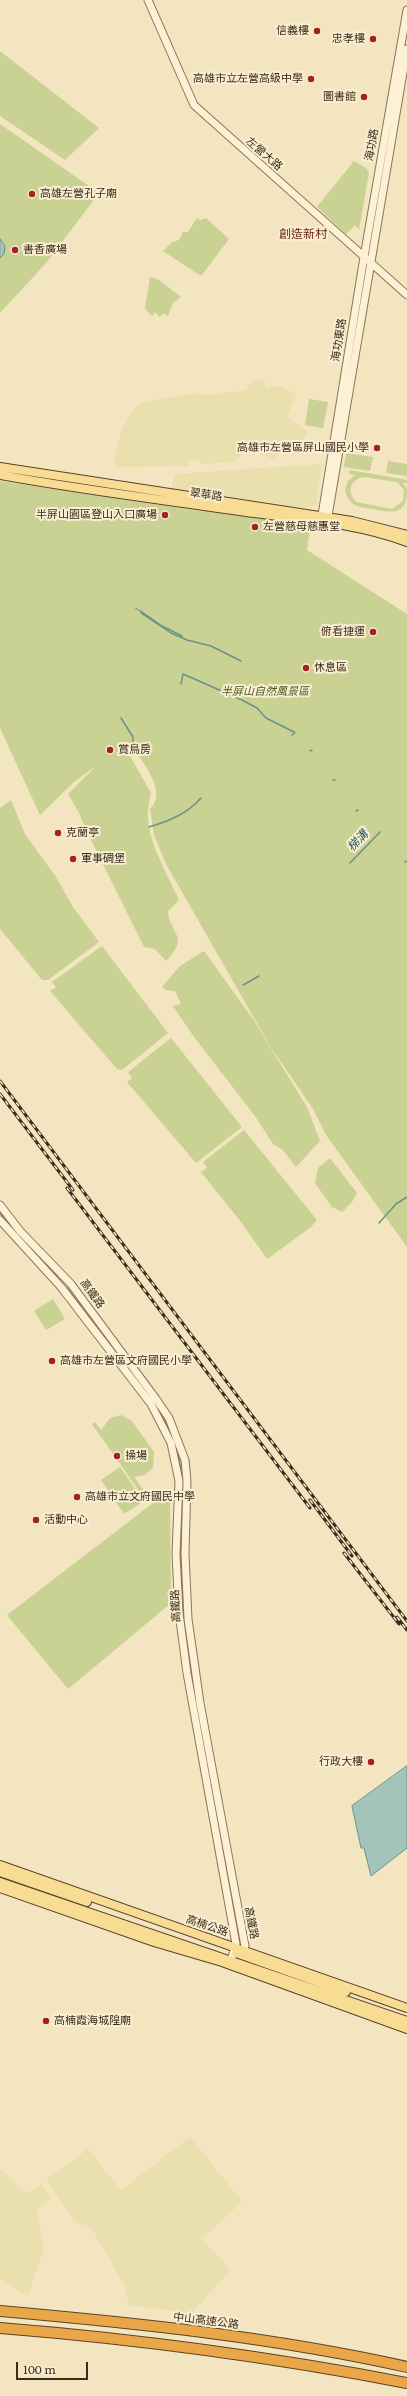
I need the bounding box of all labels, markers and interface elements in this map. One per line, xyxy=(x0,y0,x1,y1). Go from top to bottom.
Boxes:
place label: 信義樓 xyxy=(276,24,309,38)
marker: 信義樓 xyxy=(312,26,322,36)
place label: 忠孝樓 xyxy=(332,32,365,46)
marker: 忠孝樓 xyxy=(368,34,378,44)
place label: 高雄市立左營高級中學 xyxy=(193,72,303,86)
marker: 高雄市立左營高級中學 xyxy=(306,74,316,84)
place label: 圖書館 xyxy=(323,90,356,104)
marker: 圖書館 xyxy=(359,92,369,102)
street label: 海功路 xyxy=(363,128,381,162)
street label: 左營大路 xyxy=(243,135,285,173)
place label: 高雄左營孔子廟 xyxy=(40,187,117,201)
marker: 高雄左營孔子廟 xyxy=(27,189,37,199)
district label: 創造新村 xyxy=(279,227,327,241)
place label: 書香廣場 xyxy=(23,243,67,257)
marker: 書香廣場 xyxy=(10,245,20,255)
street label: 海功東路 xyxy=(329,317,349,363)
place label: 高雄市左營區屏山國民小學 xyxy=(237,441,369,455)
marker: 高雄市左營區屏山國民小學 xyxy=(372,443,382,453)
street label: 翠華路 xyxy=(189,486,223,504)
place label: 半屏山園區登山入口廣場 xyxy=(36,508,157,522)
marker: 半屏山園區登山入口廣場 xyxy=(160,510,170,520)
place label: 左營慈母慈惠堂 xyxy=(263,520,340,534)
marker: 左營慈母慈惠堂 xyxy=(250,522,260,532)
place label: 俯看捷運 xyxy=(321,625,365,639)
marker: 俯看捷運 xyxy=(368,627,378,637)
place label: 休息區 xyxy=(314,661,347,675)
marker: 休息區 xyxy=(301,663,311,673)
park label: 半屏山自然風景區 xyxy=(221,685,309,699)
place label: 賞鳥房 xyxy=(118,743,151,757)
marker: 賞鳥房 xyxy=(105,745,115,755)
place label: 克蘭亭 xyxy=(66,826,99,840)
water label: 梯溝 xyxy=(344,827,372,855)
marker: 克蘭亭 xyxy=(53,828,63,838)
place label: 軍事碉堡 xyxy=(81,852,125,866)
marker: 軍事碉堡 xyxy=(68,854,78,864)
street label: 高鐵路 xyxy=(77,1277,107,1311)
place label: 高雄市左營區文府國民小學 xyxy=(60,1354,192,1368)
marker: 高雄市左營區文府國民小學 xyxy=(47,1356,57,1366)
place label: 操場 xyxy=(125,1449,147,1463)
marker: 操場 xyxy=(112,1451,122,1461)
place label: 高雄市立文府國民中學 xyxy=(85,1490,195,1504)
marker: 高雄市立文府國民中學 xyxy=(72,1492,82,1502)
place label: 活動中心 xyxy=(44,1513,88,1527)
marker: 活動中心 xyxy=(31,1515,41,1525)
street label: 高鐵路 xyxy=(169,1589,183,1623)
place label: 行政大樓 xyxy=(319,1755,363,1769)
marker: 行政大樓 xyxy=(366,1757,376,1767)
street label: 高鐵路 xyxy=(241,1906,261,1940)
street label: 高楠公路 xyxy=(184,1913,230,1939)
place label: 高楠霞海城隍廟 xyxy=(54,2014,131,2028)
marker: 高楠霞海城隍廟 xyxy=(41,2016,51,2026)
street label: 中山高速公路 xyxy=(172,2310,240,2332)
scale bar xyxy=(18,2354,90,2380)
text: 100 m xyxy=(23,2360,56,2378)

